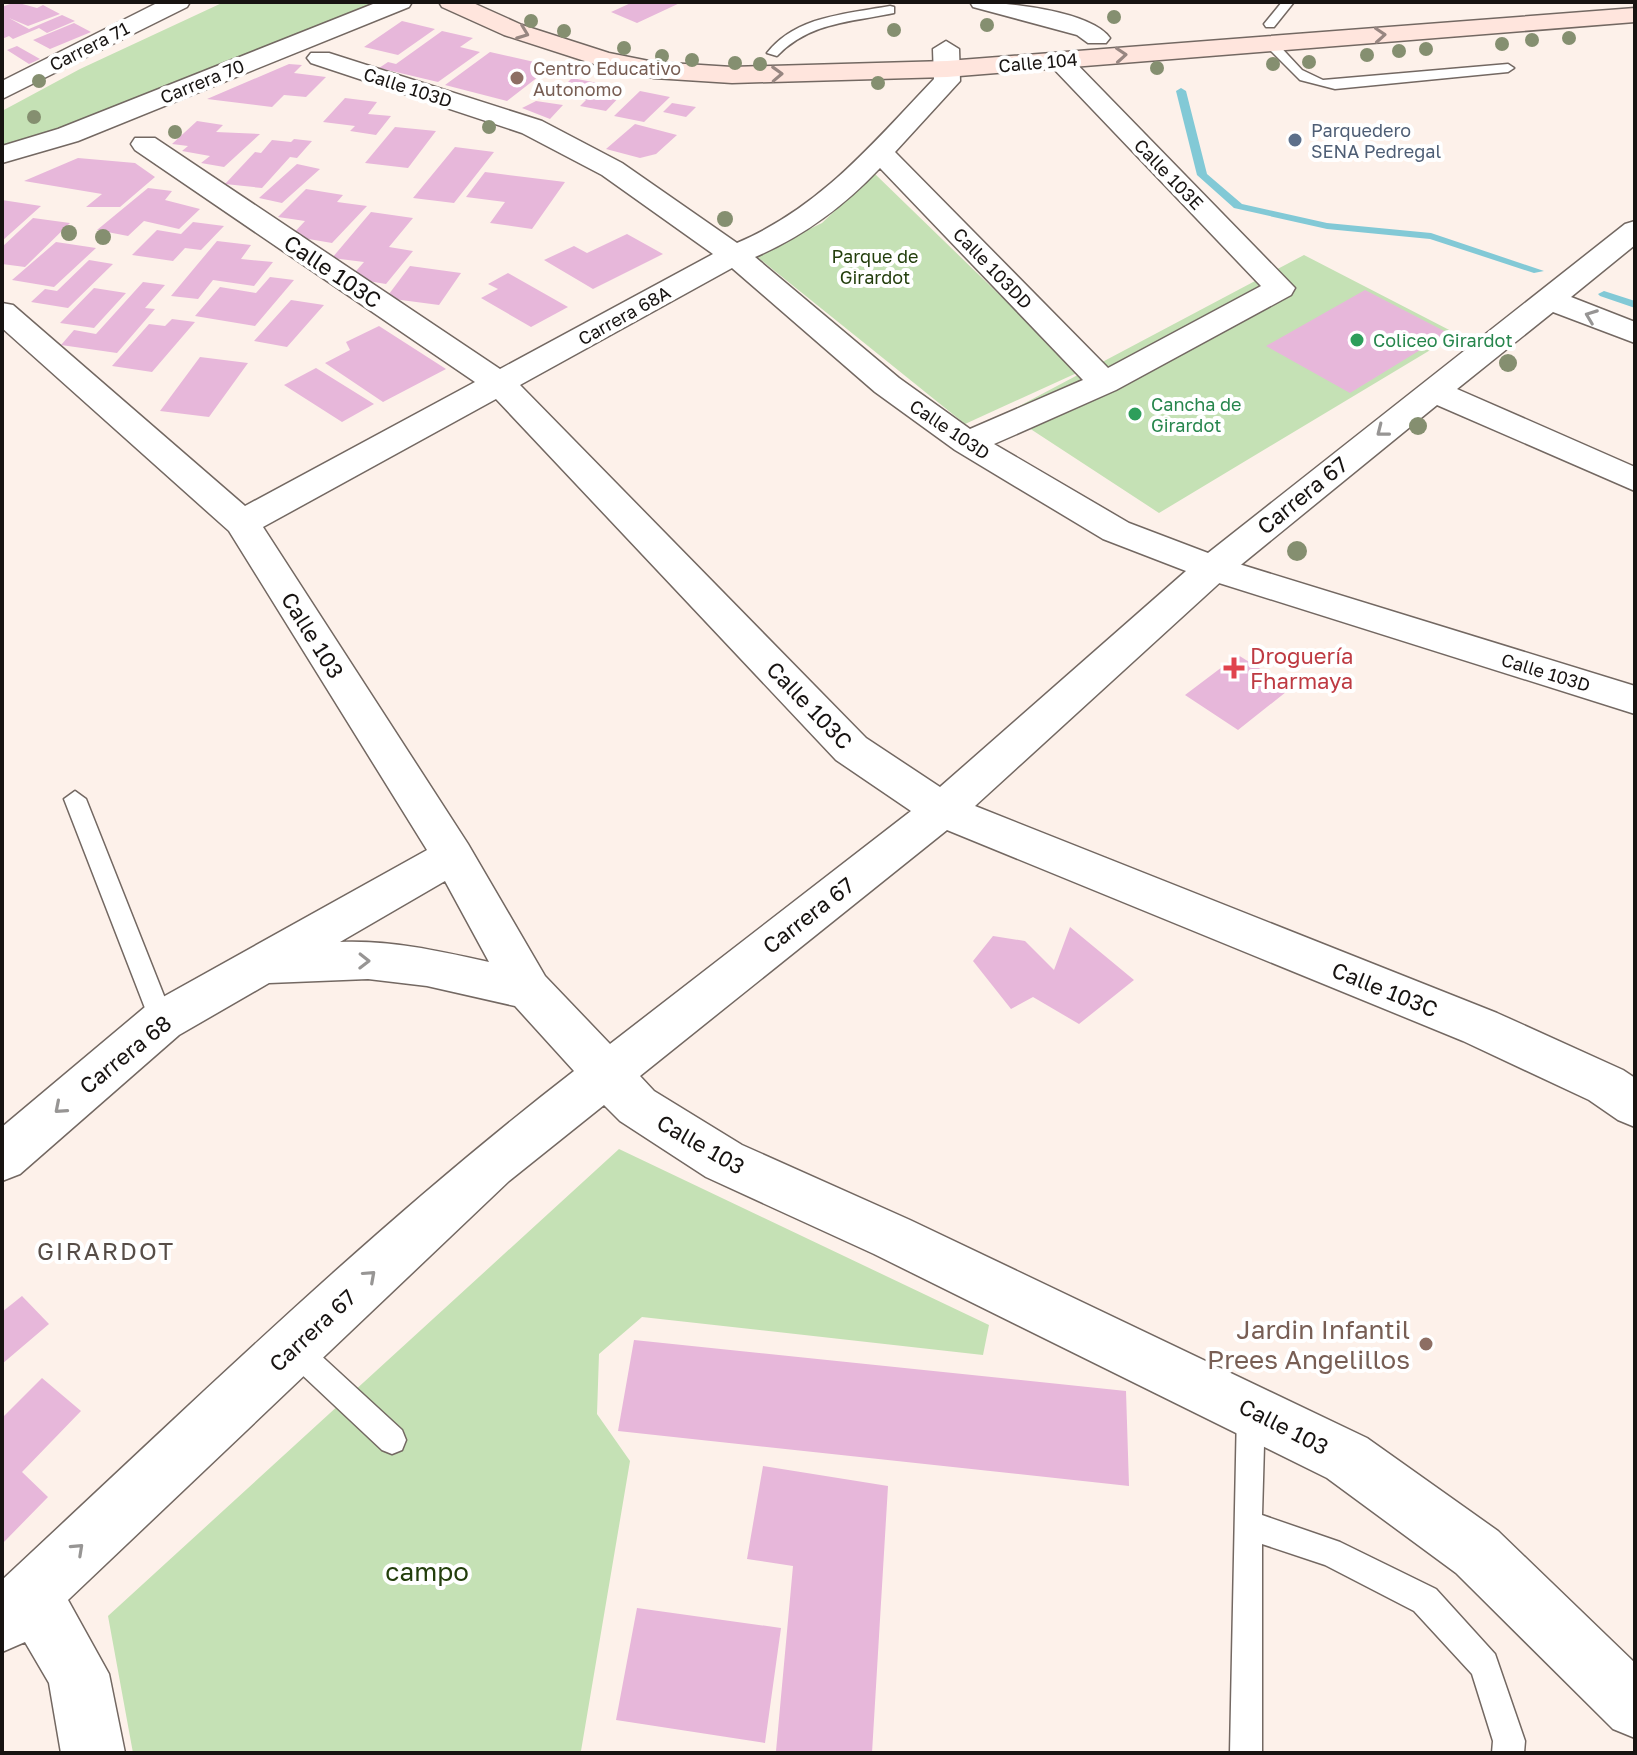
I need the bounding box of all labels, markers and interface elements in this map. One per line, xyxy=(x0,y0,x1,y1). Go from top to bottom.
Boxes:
street label: Carrera 71 xyxy=(45,16,133,75)
one-way arrow xyxy=(515,23,529,40)
one-way arrow xyxy=(1374,27,1387,44)
one-way arrow xyxy=(1115,47,1128,64)
street label: Calle 104 xyxy=(997,48,1079,76)
street label: Carrera 70 xyxy=(157,54,247,108)
place label: Centro Educativo Autonomo xyxy=(533,57,681,100)
street label: Calle 103D xyxy=(361,62,455,112)
one-way arrow xyxy=(771,66,784,83)
marker: Centro Educativo Autonomo xyxy=(508,69,526,87)
place label: Parquedero SENA Pedregal xyxy=(1311,119,1441,162)
marker: Parquedero SENA Pedregal xyxy=(1286,131,1304,149)
street label: Calle 103E xyxy=(1130,134,1208,214)
street label: Calle 103DD xyxy=(949,223,1037,313)
street label: Calle 103C xyxy=(279,229,387,313)
park label: Parque de Girardot xyxy=(831,245,919,288)
street label: Carrera 68A xyxy=(574,281,674,349)
one-way arrow xyxy=(1585,309,1599,326)
place label: Coliceo Girardot xyxy=(1373,329,1513,351)
marker: Coliceo Girardot xyxy=(1348,331,1366,349)
place label: Cancha de Girardot xyxy=(1151,393,1242,436)
street label: Calle 103D xyxy=(906,394,994,464)
marker: Cancha de Girardot xyxy=(1126,405,1144,423)
one-way arrow xyxy=(1376,421,1390,435)
street label: Carrera 67 xyxy=(1251,450,1353,540)
street label: Calle 103 xyxy=(276,587,350,683)
place label: Droguería Fharmaya xyxy=(1250,642,1353,694)
street label: Calle 103D xyxy=(1499,648,1593,696)
street label: Calle 103C xyxy=(762,655,858,755)
marker: Droguería Fharmaya xyxy=(1225,659,1243,677)
street label: Carrera 67 xyxy=(757,871,859,959)
one-way arrow xyxy=(358,952,371,969)
street label: Calle 103C xyxy=(1328,956,1442,1022)
street label: Carrera 68 xyxy=(74,1009,176,1099)
one-way arrow xyxy=(55,1098,69,1113)
street label: Calle 103 xyxy=(652,1108,750,1180)
district label: GIRARDOT xyxy=(37,1236,175,1265)
one-way arrow xyxy=(361,1271,376,1285)
street label: Carrera 67 xyxy=(263,1283,361,1377)
place label: Jardin Infantil Prees Angelillos xyxy=(1207,1314,1410,1375)
marker: Jardin Infantil Prees Angelillos xyxy=(1417,1335,1435,1353)
street label: Calle 103 xyxy=(1235,1392,1333,1460)
one-way arrow xyxy=(69,1543,83,1558)
park label: campo xyxy=(385,1556,469,1587)

